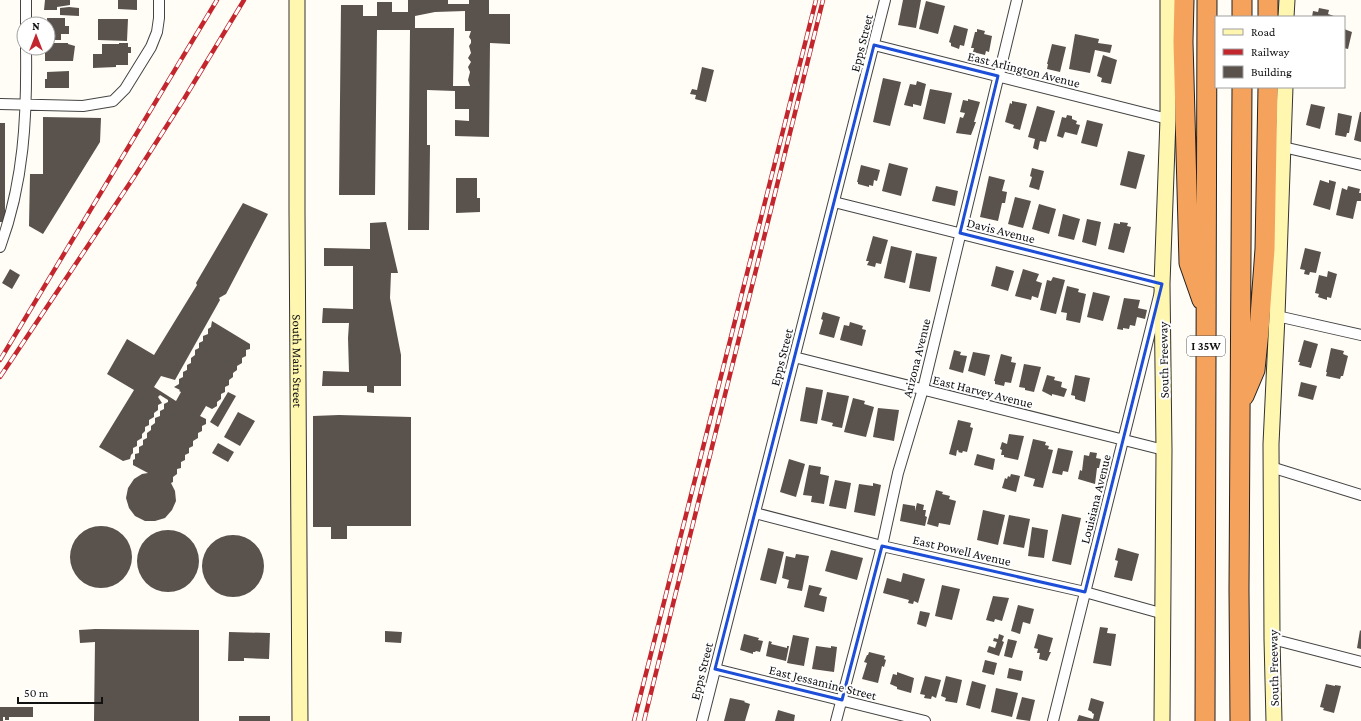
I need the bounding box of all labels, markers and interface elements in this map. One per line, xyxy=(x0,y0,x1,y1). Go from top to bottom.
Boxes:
street label: Epps Street xyxy=(847,12,876,73)
north arrow xyxy=(16,16,56,56)
legend xyxy=(1215,16,1345,88)
text: N xyxy=(32,20,40,32)
text: Road xyxy=(1251,25,1276,39)
text: Railway xyxy=(1251,45,1290,59)
street label: East Arlington Avenue xyxy=(966,48,1082,91)
text: Building xyxy=(1251,65,1292,79)
street label: Davis Avenue xyxy=(965,215,1037,246)
street label: South Main Street xyxy=(290,314,305,408)
street label: Arizona Avenue xyxy=(899,317,934,399)
street label: South Freeway xyxy=(1155,321,1172,398)
street label: Epps Street xyxy=(767,326,796,387)
road number: I 35W xyxy=(1187,336,1225,356)
street label: East Harvey Avenue xyxy=(931,372,1035,411)
street label: Louisiana Avenue xyxy=(1077,453,1114,545)
street label: East Powell Avenue xyxy=(911,532,1013,569)
street label: South Freeway xyxy=(1265,629,1282,706)
street label: Epps Street xyxy=(687,640,716,701)
street label: East Jessamine Street xyxy=(768,662,879,703)
scale bar xyxy=(18,679,102,705)
text: 50 m xyxy=(24,686,49,700)

